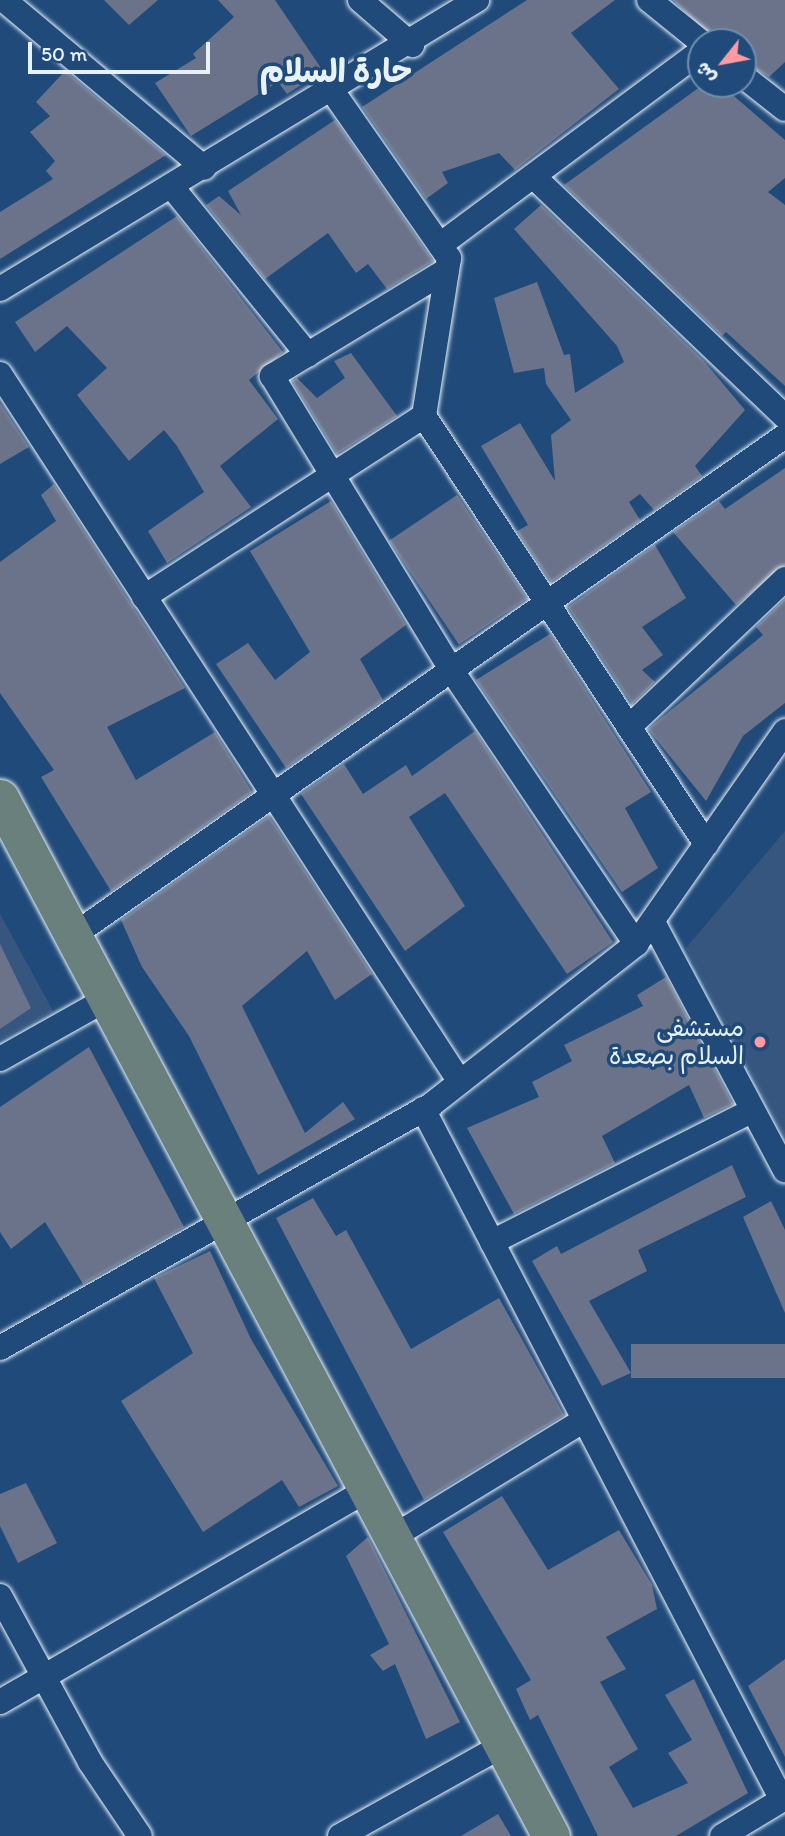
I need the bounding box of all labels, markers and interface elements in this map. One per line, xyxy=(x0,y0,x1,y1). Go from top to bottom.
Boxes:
scale bar xyxy=(32,28,214,72)
north arrow xyxy=(687,28,757,98)
text: 50 m xyxy=(41,41,87,66)
district label: حارة السلام xyxy=(260,52,412,90)
text: ش xyxy=(690,58,721,88)
place label: مستشفى السلام بصعدة xyxy=(609,1014,744,1070)
marker: مستشفى السلام بصعدة xyxy=(750,1032,770,1052)

